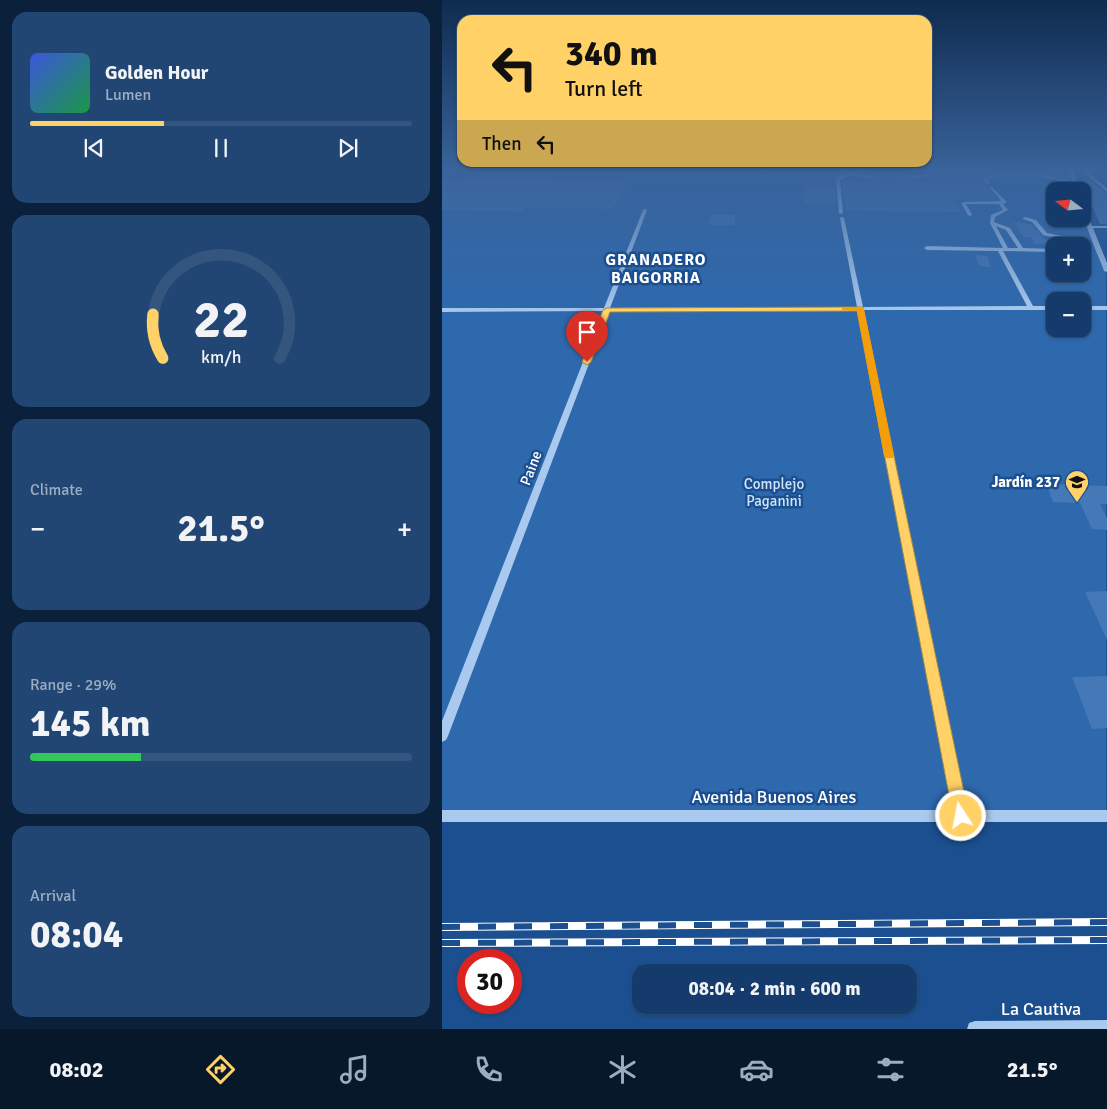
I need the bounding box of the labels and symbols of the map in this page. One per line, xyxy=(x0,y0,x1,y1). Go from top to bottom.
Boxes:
north arrow xyxy=(1046,182,1091,228)
district label: GRANADERO BAIGORRIA xyxy=(606,250,707,288)
pin xyxy=(566,311,608,362)
street label: Paine xyxy=(516,448,546,488)
school or university icon: Jardín 237 xyxy=(1064,469,1090,503)
place label: Jardín 237 xyxy=(991,473,1060,491)
park label: Complejo Paganini xyxy=(744,475,804,510)
street label: Avenida Buenos Aires xyxy=(692,786,857,808)
position arrow xyxy=(934,789,986,841)
speed limit sign: 30 xyxy=(457,949,522,1014)
street label: La Cautiva xyxy=(1001,998,1081,1020)

